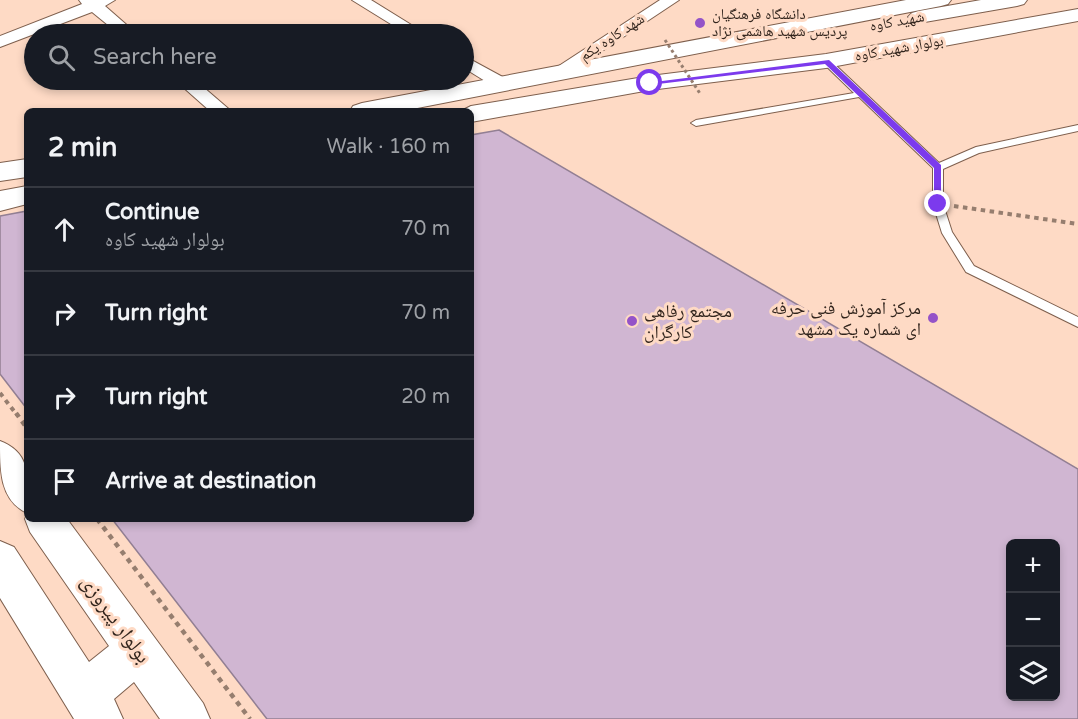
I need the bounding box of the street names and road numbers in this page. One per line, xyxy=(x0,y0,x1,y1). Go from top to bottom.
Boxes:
street label: شهید کاوه xyxy=(868,7,926,35)
street label: شهد کاوه یکم xyxy=(576,9,648,65)
street label: بولوار شهید کاوه xyxy=(853,31,945,65)
street label: بولوار پیروزی xyxy=(75,570,156,668)

